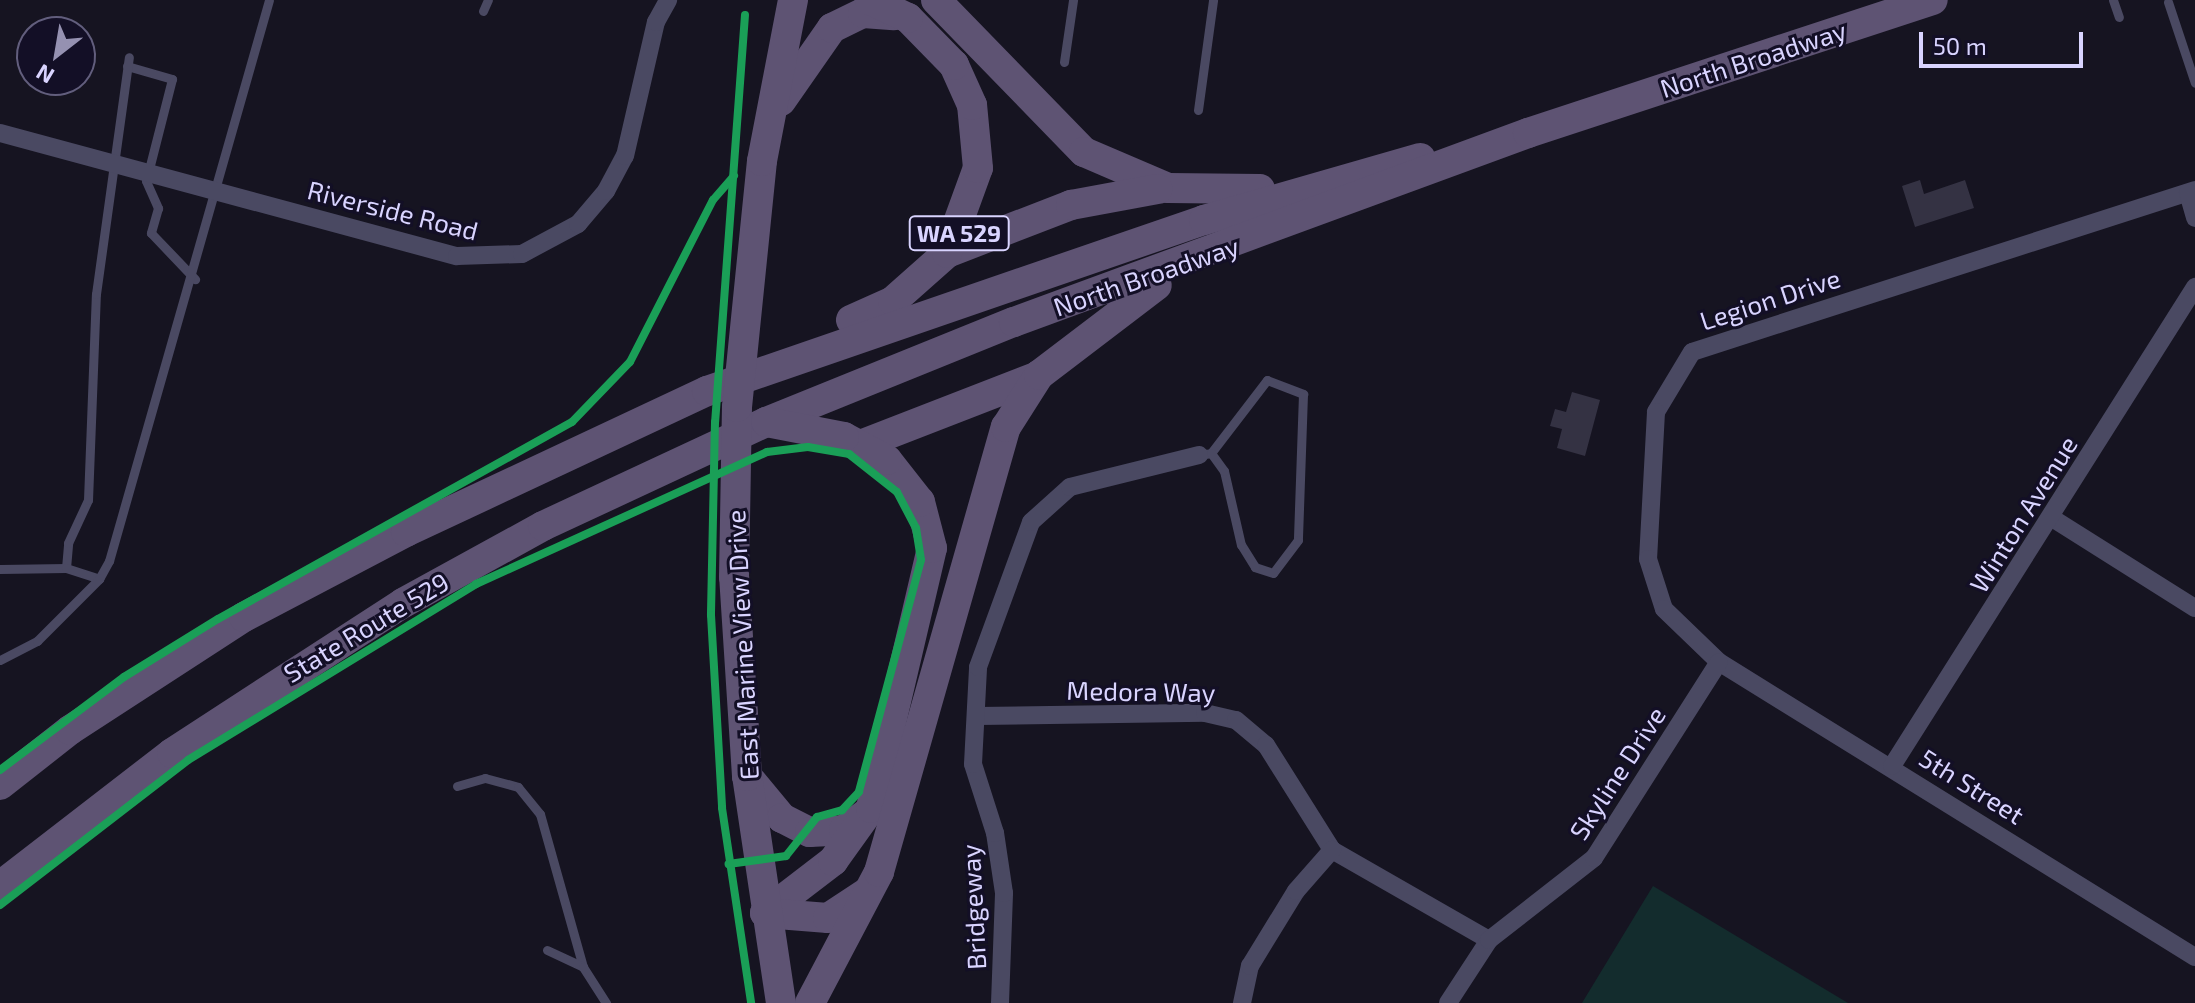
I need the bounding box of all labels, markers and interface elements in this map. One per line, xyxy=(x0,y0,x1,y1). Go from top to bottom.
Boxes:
street label: North Broadway xyxy=(1656,14,1850,104)
north arrow xyxy=(16,16,96,96)
scale bar xyxy=(1923,16,2087,66)
text: 50 m xyxy=(1933,31,1987,60)
text: N xyxy=(31,60,58,90)
street label: Riverside Road xyxy=(304,174,482,246)
road number: WA 529 xyxy=(907,213,1011,253)
street label: North Broadway xyxy=(1049,230,1243,322)
street label: Legion Drive xyxy=(1696,262,1844,336)
street label: Winton Avenue xyxy=(1962,430,2084,598)
street label: East Marine View Drive xyxy=(719,508,765,782)
street label: State Route 529 xyxy=(278,566,454,688)
street label: Medora Way xyxy=(1066,674,1216,708)
street label: Skyline Drive xyxy=(1562,701,1672,845)
street label: 5th Street xyxy=(1914,742,2030,830)
street label: Bridgeway xyxy=(954,843,992,971)

